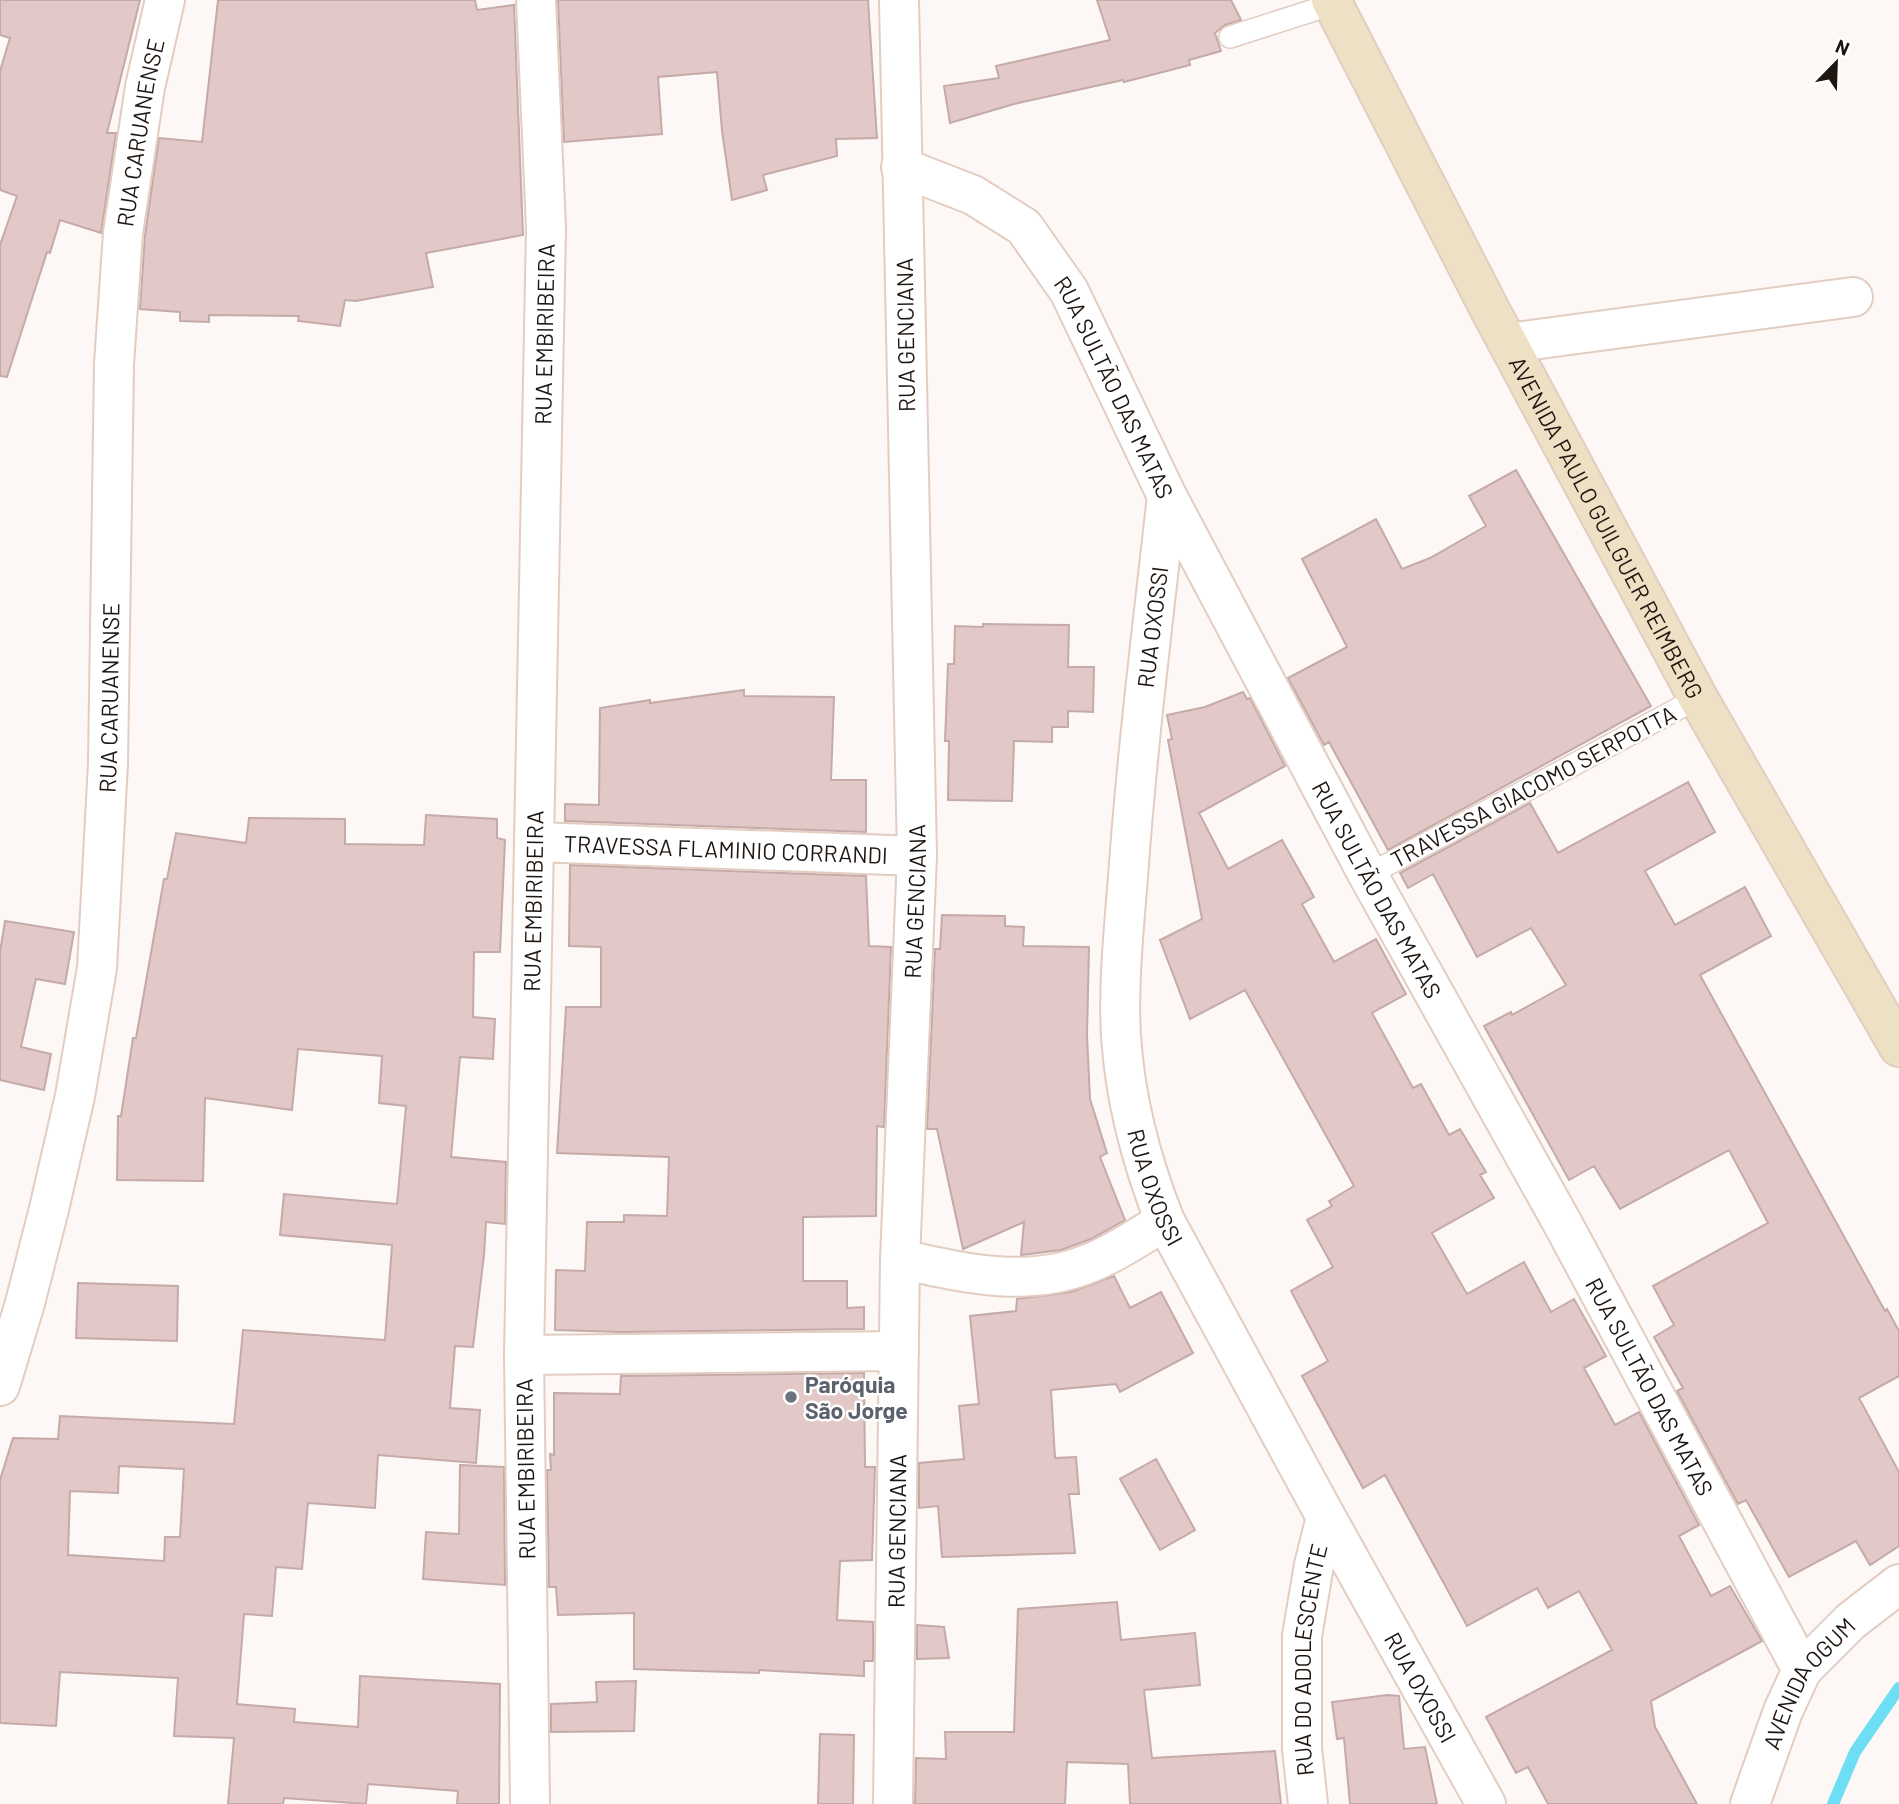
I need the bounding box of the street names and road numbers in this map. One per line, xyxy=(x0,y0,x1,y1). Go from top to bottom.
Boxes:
street label: RUA CARUANENSE xyxy=(110,36,170,228)
street label: RUA EMBIRIBEIRA xyxy=(528,243,560,425)
street label: RUA GENCIANA xyxy=(890,258,920,412)
street label: RUA SULTÃO DAS MATAS xyxy=(1049,270,1180,503)
street label: AVENIDA PAULO GUILGUER REIMBERG xyxy=(1503,351,1710,703)
street label: RUA OXOSSI xyxy=(1131,565,1173,689)
street label: RUA CARUANENSE xyxy=(92,603,124,794)
street label: TRAVESSA GIACOMO SERPOTTA xyxy=(1386,699,1680,873)
street label: RUA SULTÃO DAS MATAS xyxy=(1307,776,1448,1003)
street label: RUA EMBIRIBEIRA xyxy=(517,810,549,992)
street label: RUA GENCIANA xyxy=(898,824,931,979)
street label: TRAVESSA FLAMINIO CORRANDI xyxy=(563,829,888,869)
street label: RUA OXOSSI xyxy=(1122,1126,1190,1250)
street label: RUA SULTÃO DAS MATAS xyxy=(1580,1273,1720,1500)
street label: RUA EMBIRIBEIRA xyxy=(509,1378,541,1560)
street label: RUA GENCIANA xyxy=(882,1454,911,1608)
street label: RUA DO ADOLESCENTE xyxy=(1287,1541,1333,1778)
street label: AVENIDA OGUM xyxy=(1757,1611,1861,1753)
street label: RUA OXOSSI xyxy=(1379,1627,1463,1747)

